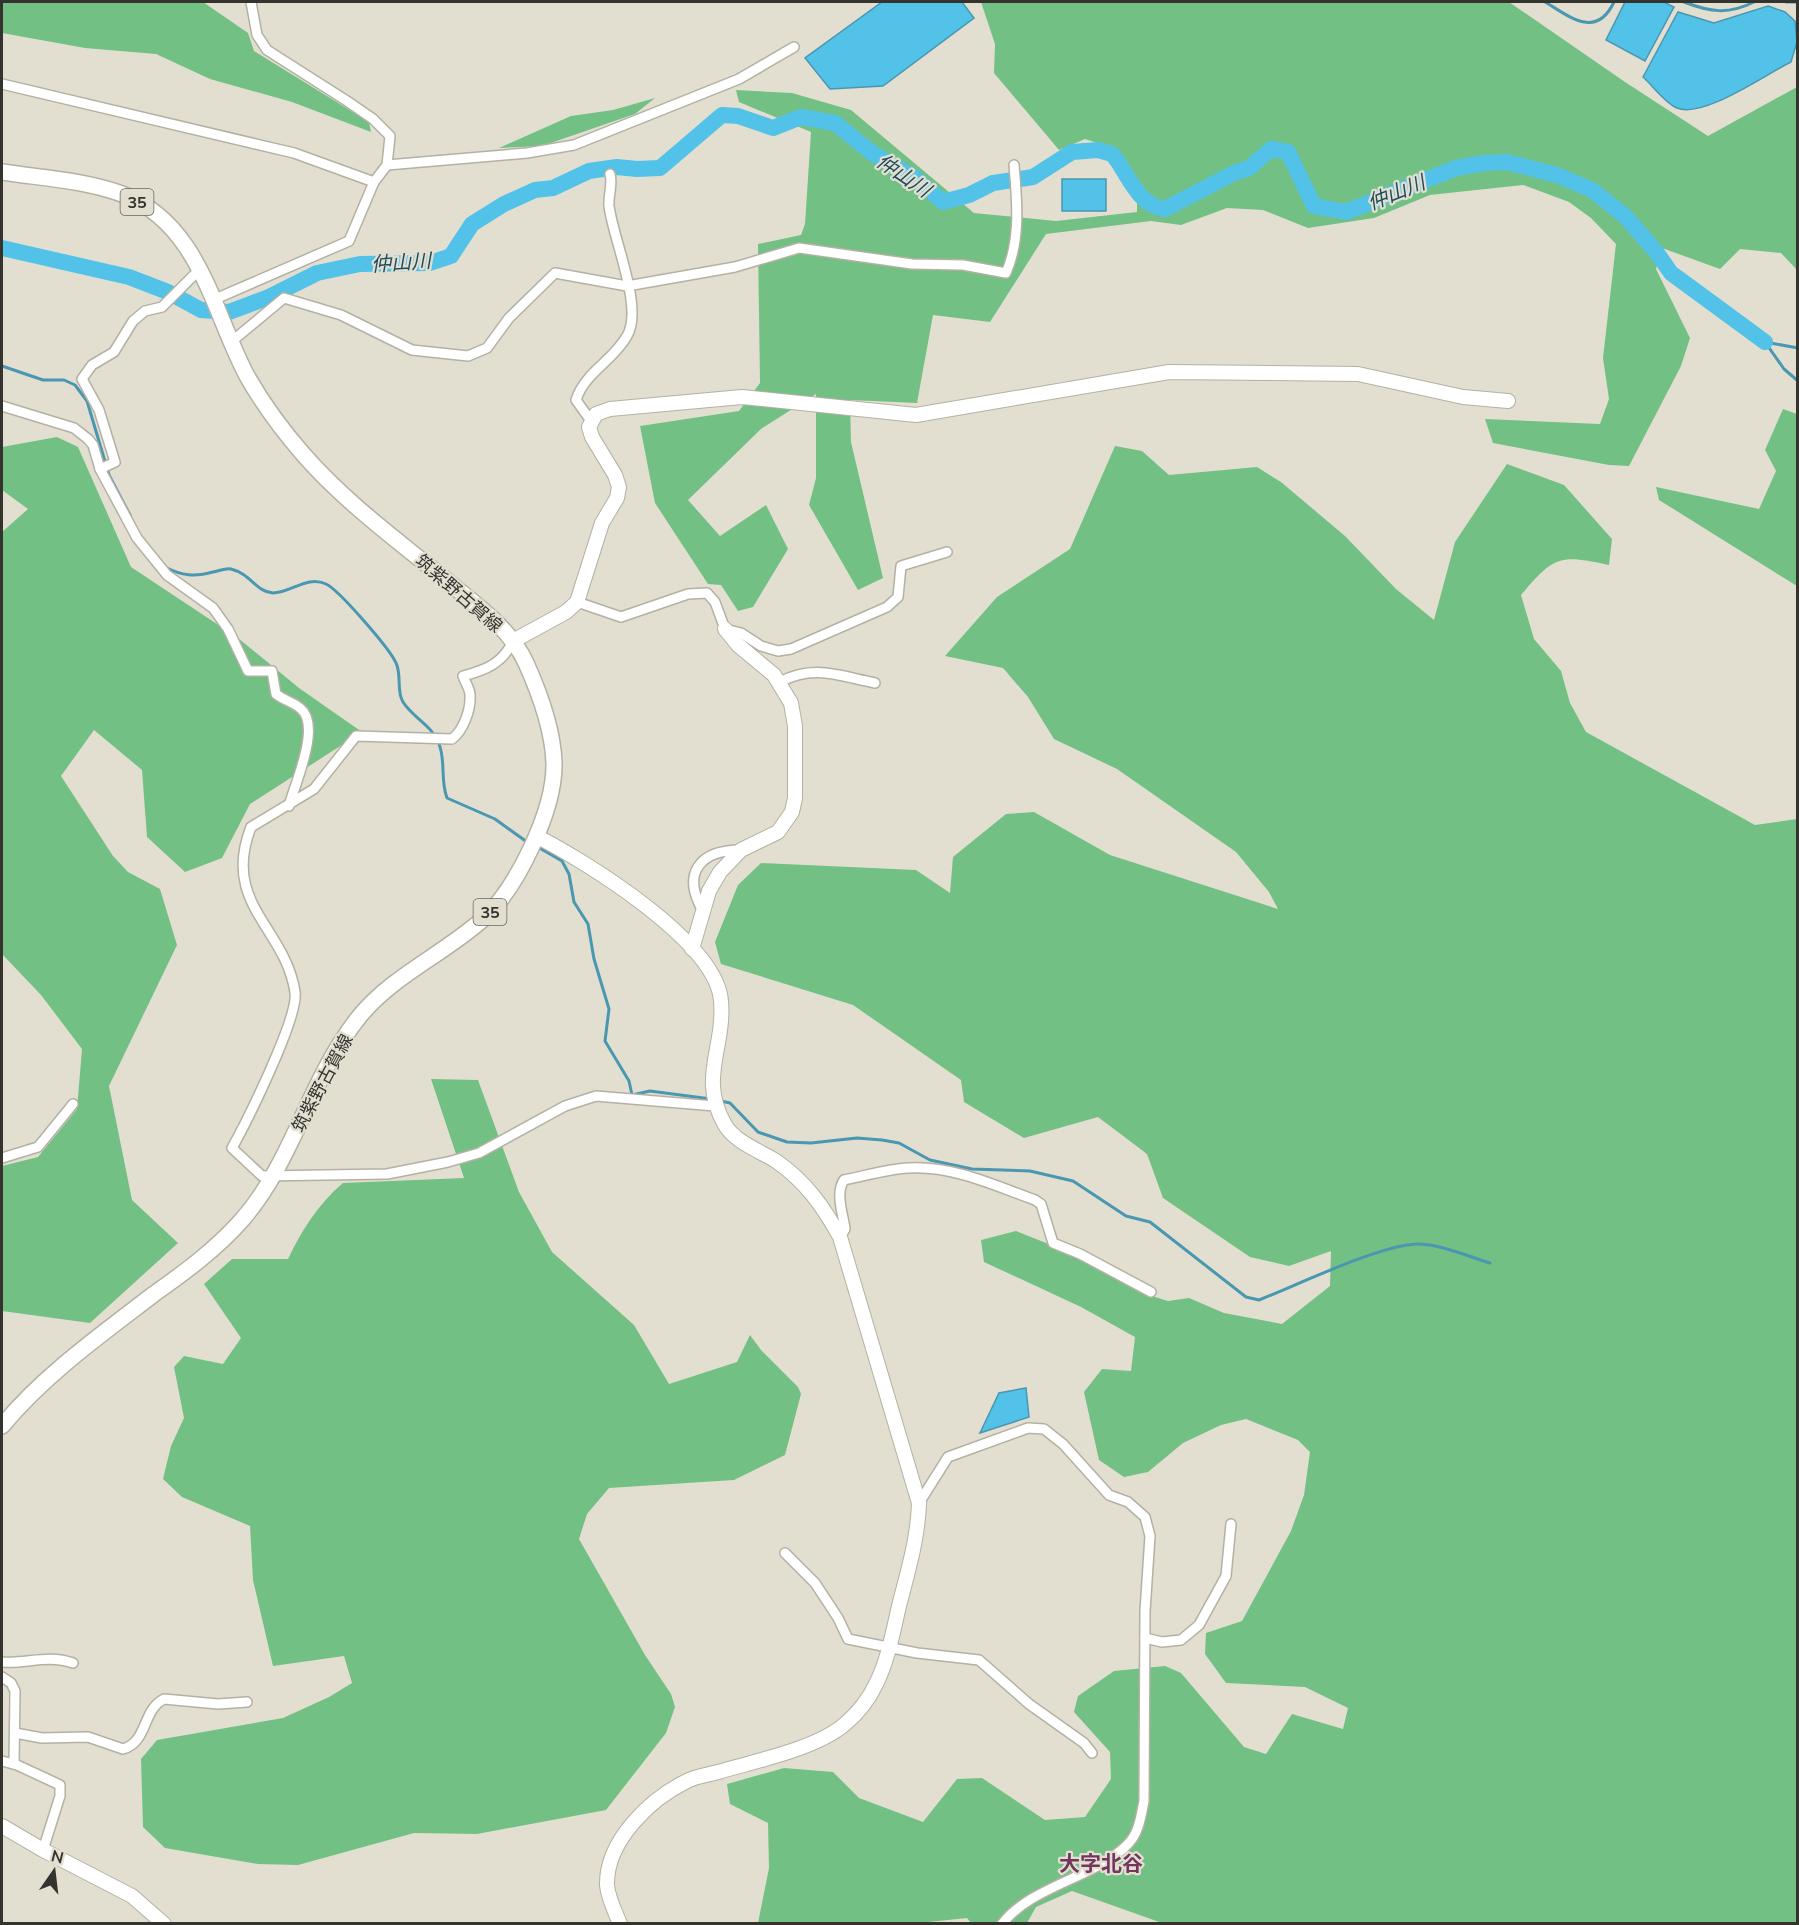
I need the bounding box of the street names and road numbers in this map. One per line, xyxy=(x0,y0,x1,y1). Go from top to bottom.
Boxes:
road number: 35 xyxy=(120,189,154,215)
street label: 筑紫野古賀線 xyxy=(411,549,507,637)
road number: 35 xyxy=(474,899,506,925)
street label: 筑紫野古賀線 xyxy=(286,1030,358,1136)

